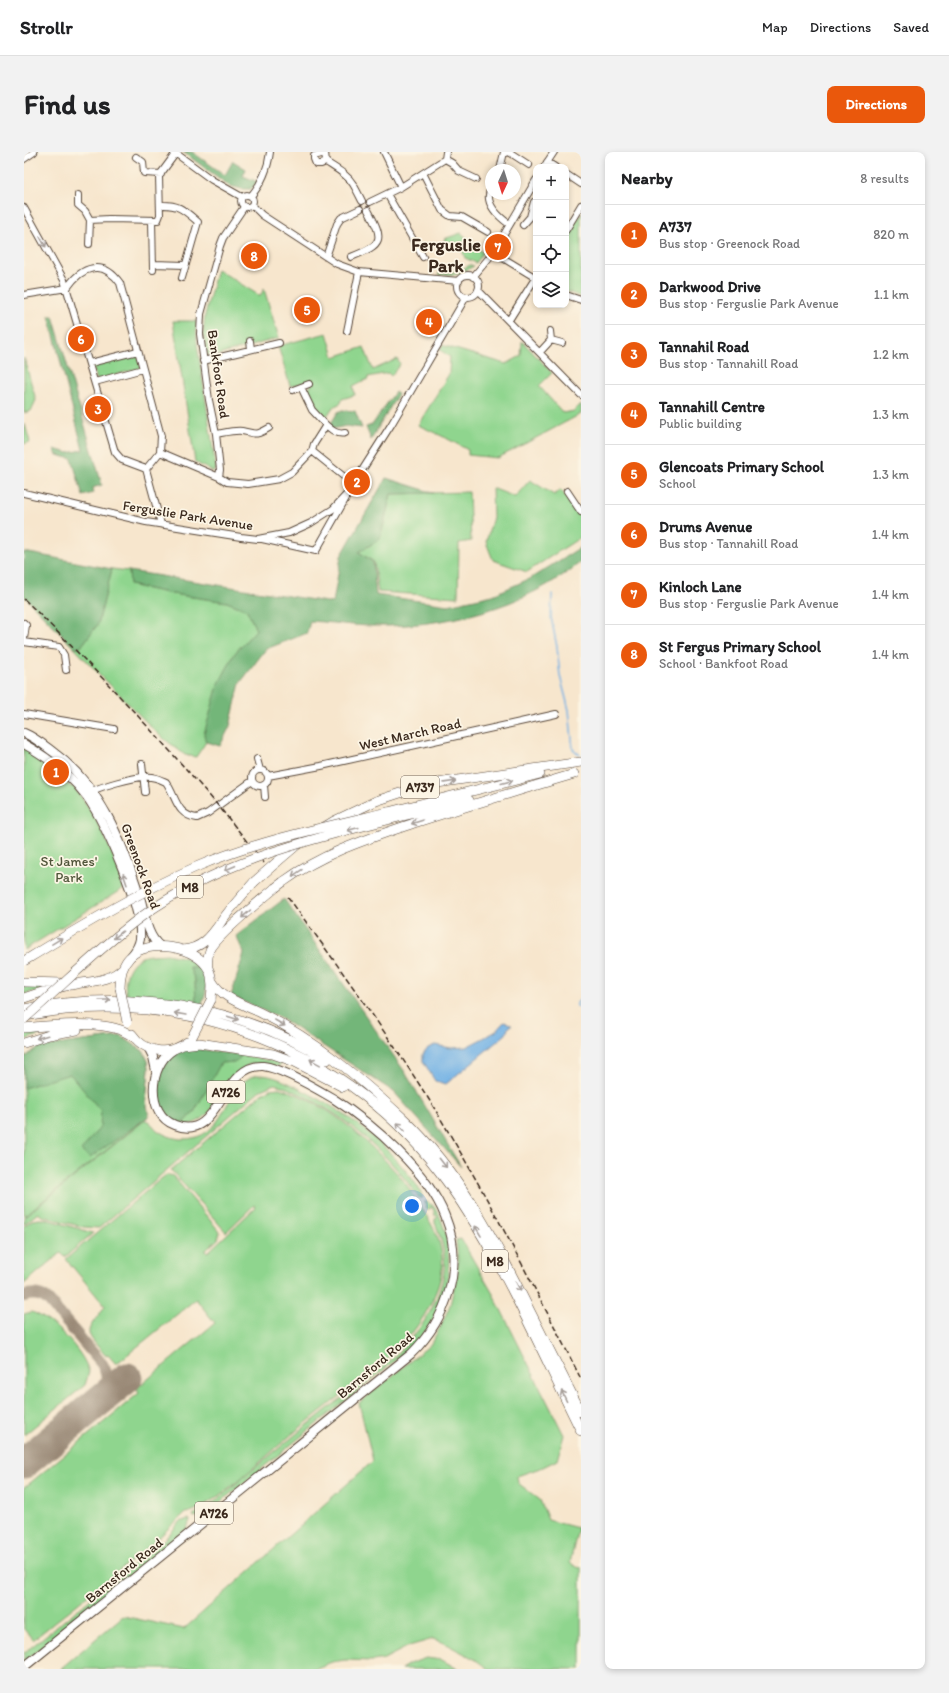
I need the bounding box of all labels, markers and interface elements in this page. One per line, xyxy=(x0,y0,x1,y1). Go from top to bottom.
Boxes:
text: Strollr xyxy=(20,16,73,39)
text: Map xyxy=(762,19,788,36)
text: Directions xyxy=(810,19,871,36)
text: Saved xyxy=(893,19,929,36)
button: Directions xyxy=(827,86,925,123)
text: Find us xyxy=(24,87,111,121)
north arrow xyxy=(485,164,521,200)
map controls xyxy=(533,164,569,308)
button: + xyxy=(533,164,569,200)
text: Nearby xyxy=(621,168,673,188)
text: 8 results xyxy=(860,171,909,186)
button: − xyxy=(533,200,569,236)
text: A737 xyxy=(659,218,692,236)
text: 1 xyxy=(631,227,637,242)
text: 820 m xyxy=(873,227,909,242)
pin: 7 xyxy=(485,232,511,262)
district label: Ferguslie Park xyxy=(411,234,481,277)
one-way arrow xyxy=(40,236,48,248)
button: locate xyxy=(533,236,569,272)
text: Bus stop · Greenock Road xyxy=(659,236,800,251)
pin: 8 xyxy=(241,241,267,271)
button: layers xyxy=(533,272,569,308)
text: Darkwood Drive xyxy=(659,278,761,296)
text: 2 xyxy=(631,287,637,302)
text: 1.1 km xyxy=(874,287,909,302)
pin: 5 xyxy=(294,295,320,325)
text: Bus stop · Ferguslie Park Avenue xyxy=(659,296,839,311)
pin: 4 xyxy=(416,307,442,337)
pin: 6 xyxy=(68,324,94,354)
street label: Bankfoot Road xyxy=(204,329,233,420)
text: Tannahil Road xyxy=(659,338,749,356)
text: 3 xyxy=(630,347,638,362)
text: 1.2 km xyxy=(873,347,909,362)
text: Bus stop · Tannahill Road xyxy=(659,356,798,371)
pin: 3 xyxy=(85,394,111,424)
text: Tannahill Centre xyxy=(659,398,765,416)
text: 4 xyxy=(630,407,638,422)
text: 1.3 km xyxy=(873,407,909,422)
text: Public building xyxy=(659,416,742,431)
text: Glencoats Primary School xyxy=(659,458,824,476)
pin: 2 xyxy=(344,467,370,497)
text: 5 xyxy=(631,467,637,482)
text: 1.3 km xyxy=(873,467,909,482)
text: School xyxy=(659,476,696,491)
street label: Ferguslie Park Avenue xyxy=(122,497,255,534)
text: Drums Avenue xyxy=(659,518,752,536)
text: 6 xyxy=(631,527,637,542)
text: 1.4 km xyxy=(872,527,909,542)
text: Bus stop · Tannahill Road xyxy=(659,536,798,551)
text: Kinloch Lane xyxy=(659,578,742,596)
text: 7 xyxy=(631,587,637,602)
text: 1.4 km xyxy=(872,587,909,602)
text: Bus stop · Ferguslie Park Avenue xyxy=(659,596,839,611)
text: St Fergus Primary School xyxy=(659,638,821,656)
text: 8 xyxy=(630,647,638,662)
text: 1.4 km xyxy=(872,647,909,662)
text: School · Bankfoot Road xyxy=(659,656,788,671)
street label: West March Road xyxy=(358,714,463,754)
pin: 1 xyxy=(43,757,69,787)
road number: A737 xyxy=(401,776,439,798)
one-way arrow xyxy=(443,778,456,786)
one-way arrow xyxy=(500,778,513,785)
one-way arrow xyxy=(411,819,423,827)
street label: Greenock Road xyxy=(117,821,164,912)
one-way arrow xyxy=(347,825,360,833)
park label: St James' Park xyxy=(41,853,98,886)
one-way arrow xyxy=(224,865,236,872)
one-way arrow xyxy=(291,869,303,877)
one-way arrow xyxy=(121,873,128,886)
road number: M8 xyxy=(177,876,203,898)
one-way arrow xyxy=(240,909,251,918)
one-way arrow xyxy=(113,930,124,939)
one-way arrow xyxy=(51,937,62,945)
one-way arrow xyxy=(98,996,111,1004)
one-way arrow xyxy=(174,1010,187,1018)
one-way arrow xyxy=(226,1015,239,1022)
one-way arrow xyxy=(274,1020,286,1028)
one-way arrow xyxy=(36,1034,49,1041)
one-way arrow xyxy=(309,1058,321,1066)
road number: A726 xyxy=(207,1081,245,1103)
one-way arrow xyxy=(396,1122,406,1132)
one-way arrow xyxy=(439,1158,448,1169)
your location xyxy=(402,1196,422,1216)
one-way arrow xyxy=(474,1225,482,1237)
road number: M8 xyxy=(482,1250,508,1272)
one-way arrow xyxy=(515,1280,522,1292)
street label: Barnsford Road xyxy=(334,1328,417,1402)
one-way arrow xyxy=(560,1390,567,1402)
road number: A726 xyxy=(195,1502,233,1524)
street label: Barnsford Road xyxy=(82,1534,167,1607)

